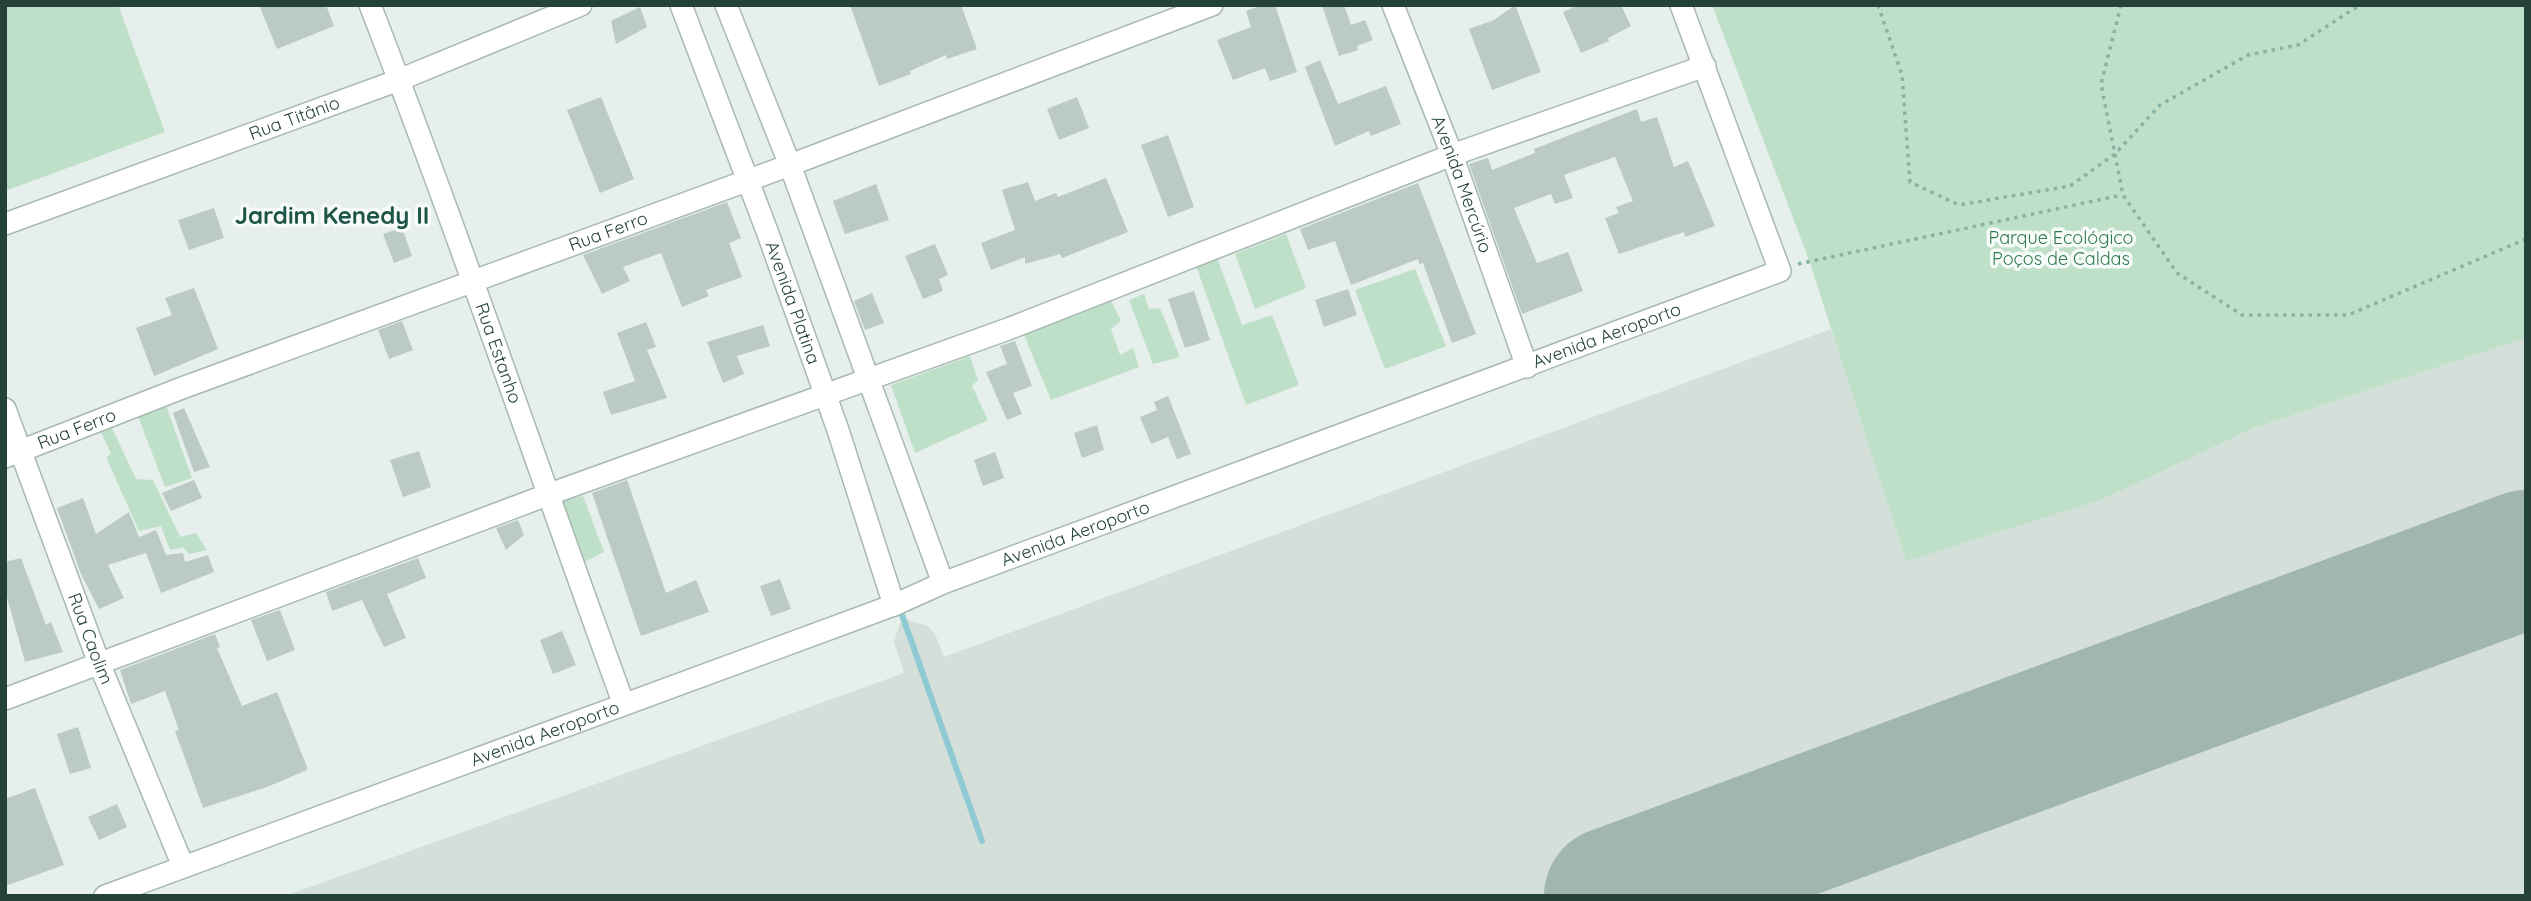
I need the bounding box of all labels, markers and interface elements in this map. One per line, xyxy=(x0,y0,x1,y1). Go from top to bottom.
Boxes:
street label: Rua Titânio xyxy=(246,91,343,145)
street label: Avenida Mercúrio xyxy=(1427,112,1498,256)
district label: Jardim Kenedy II xyxy=(235,200,429,230)
street label: Rua Ferro xyxy=(565,206,651,256)
park label: Parque Ecológico Poços de Caldas xyxy=(1989,226,2133,270)
street label: Avenida Platina xyxy=(761,238,826,367)
street label: Avenida Aeroporto xyxy=(1529,297,1684,373)
street label: Rua Estanho xyxy=(470,300,527,406)
street label: Rua Ferro xyxy=(34,403,119,454)
street label: Avenida Aeroporto xyxy=(998,495,1153,571)
street label: Rua Caolim xyxy=(63,590,119,688)
street label: Avenida Aeroporto xyxy=(467,695,622,771)

